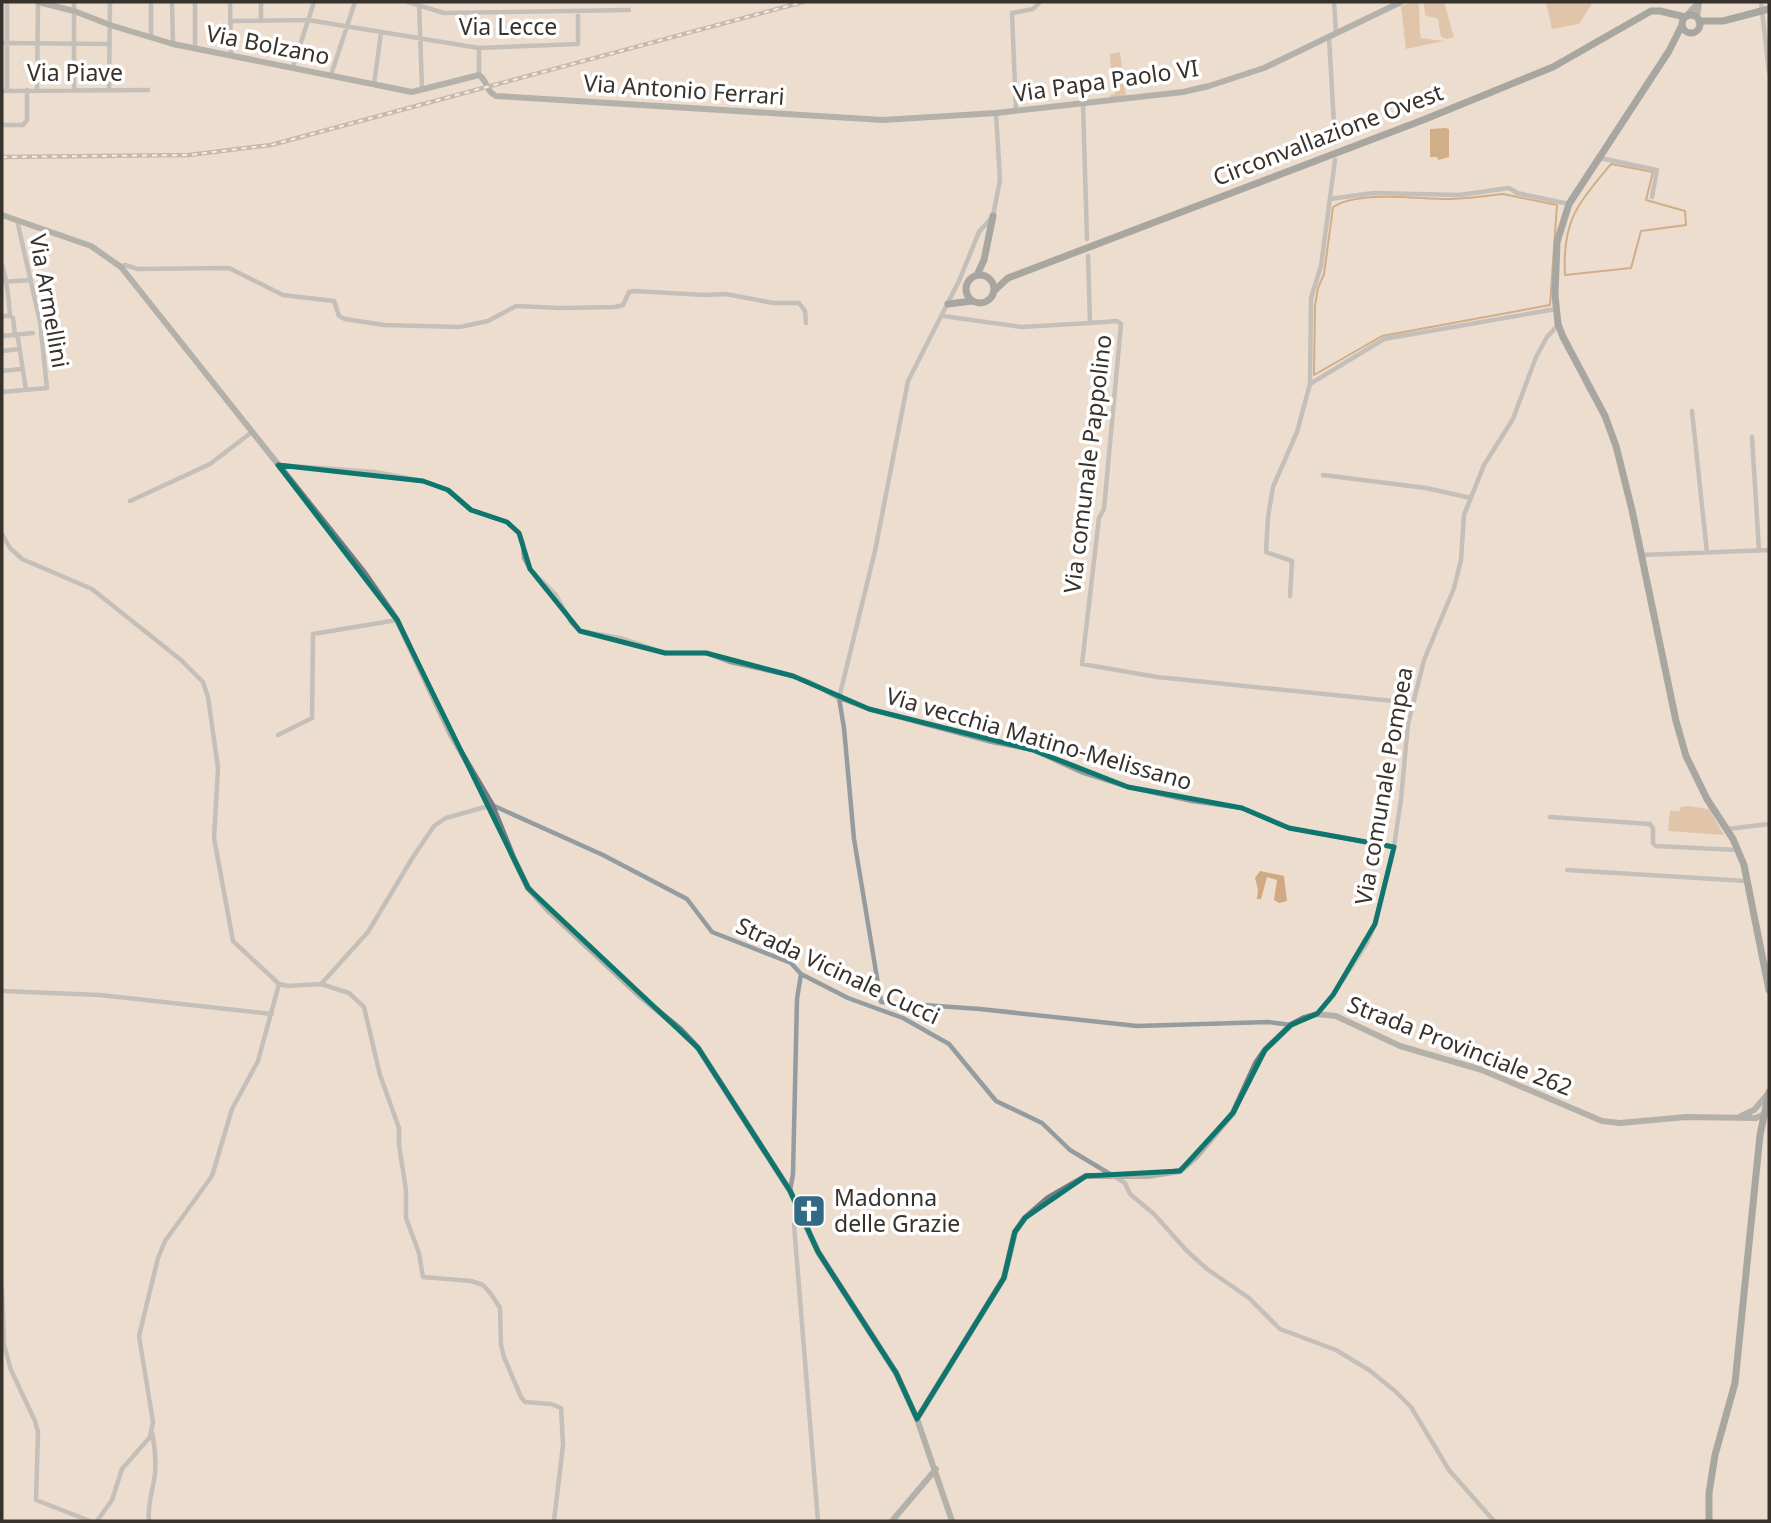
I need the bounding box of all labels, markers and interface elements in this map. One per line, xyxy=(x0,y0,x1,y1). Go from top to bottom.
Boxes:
street label: Via Lecce xyxy=(459,10,557,42)
street label: Via Bolzano xyxy=(204,16,333,72)
street label: Via Papa Paolo VI xyxy=(1011,51,1200,109)
street label: Via Piave xyxy=(27,56,123,88)
street label: Via Antonio Ferrari xyxy=(582,66,786,112)
street label: Circonvallazione Ovest xyxy=(1208,75,1447,193)
street label: Via Armellini xyxy=(22,231,77,370)
street label: Via comunale Pappolino xyxy=(1055,333,1119,595)
street label: Via comunale Pompea xyxy=(1346,665,1420,907)
street label: Via vecchia Matino-Melissano xyxy=(883,679,1196,797)
street label: Strada Vicinale Cucci xyxy=(731,909,946,1031)
street label: Strada Provinciale 262 xyxy=(1343,987,1577,1103)
place label: Madonna delle Grazie xyxy=(834,1181,960,1239)
church icon: Madonna delle Grazie xyxy=(790,1192,828,1230)

